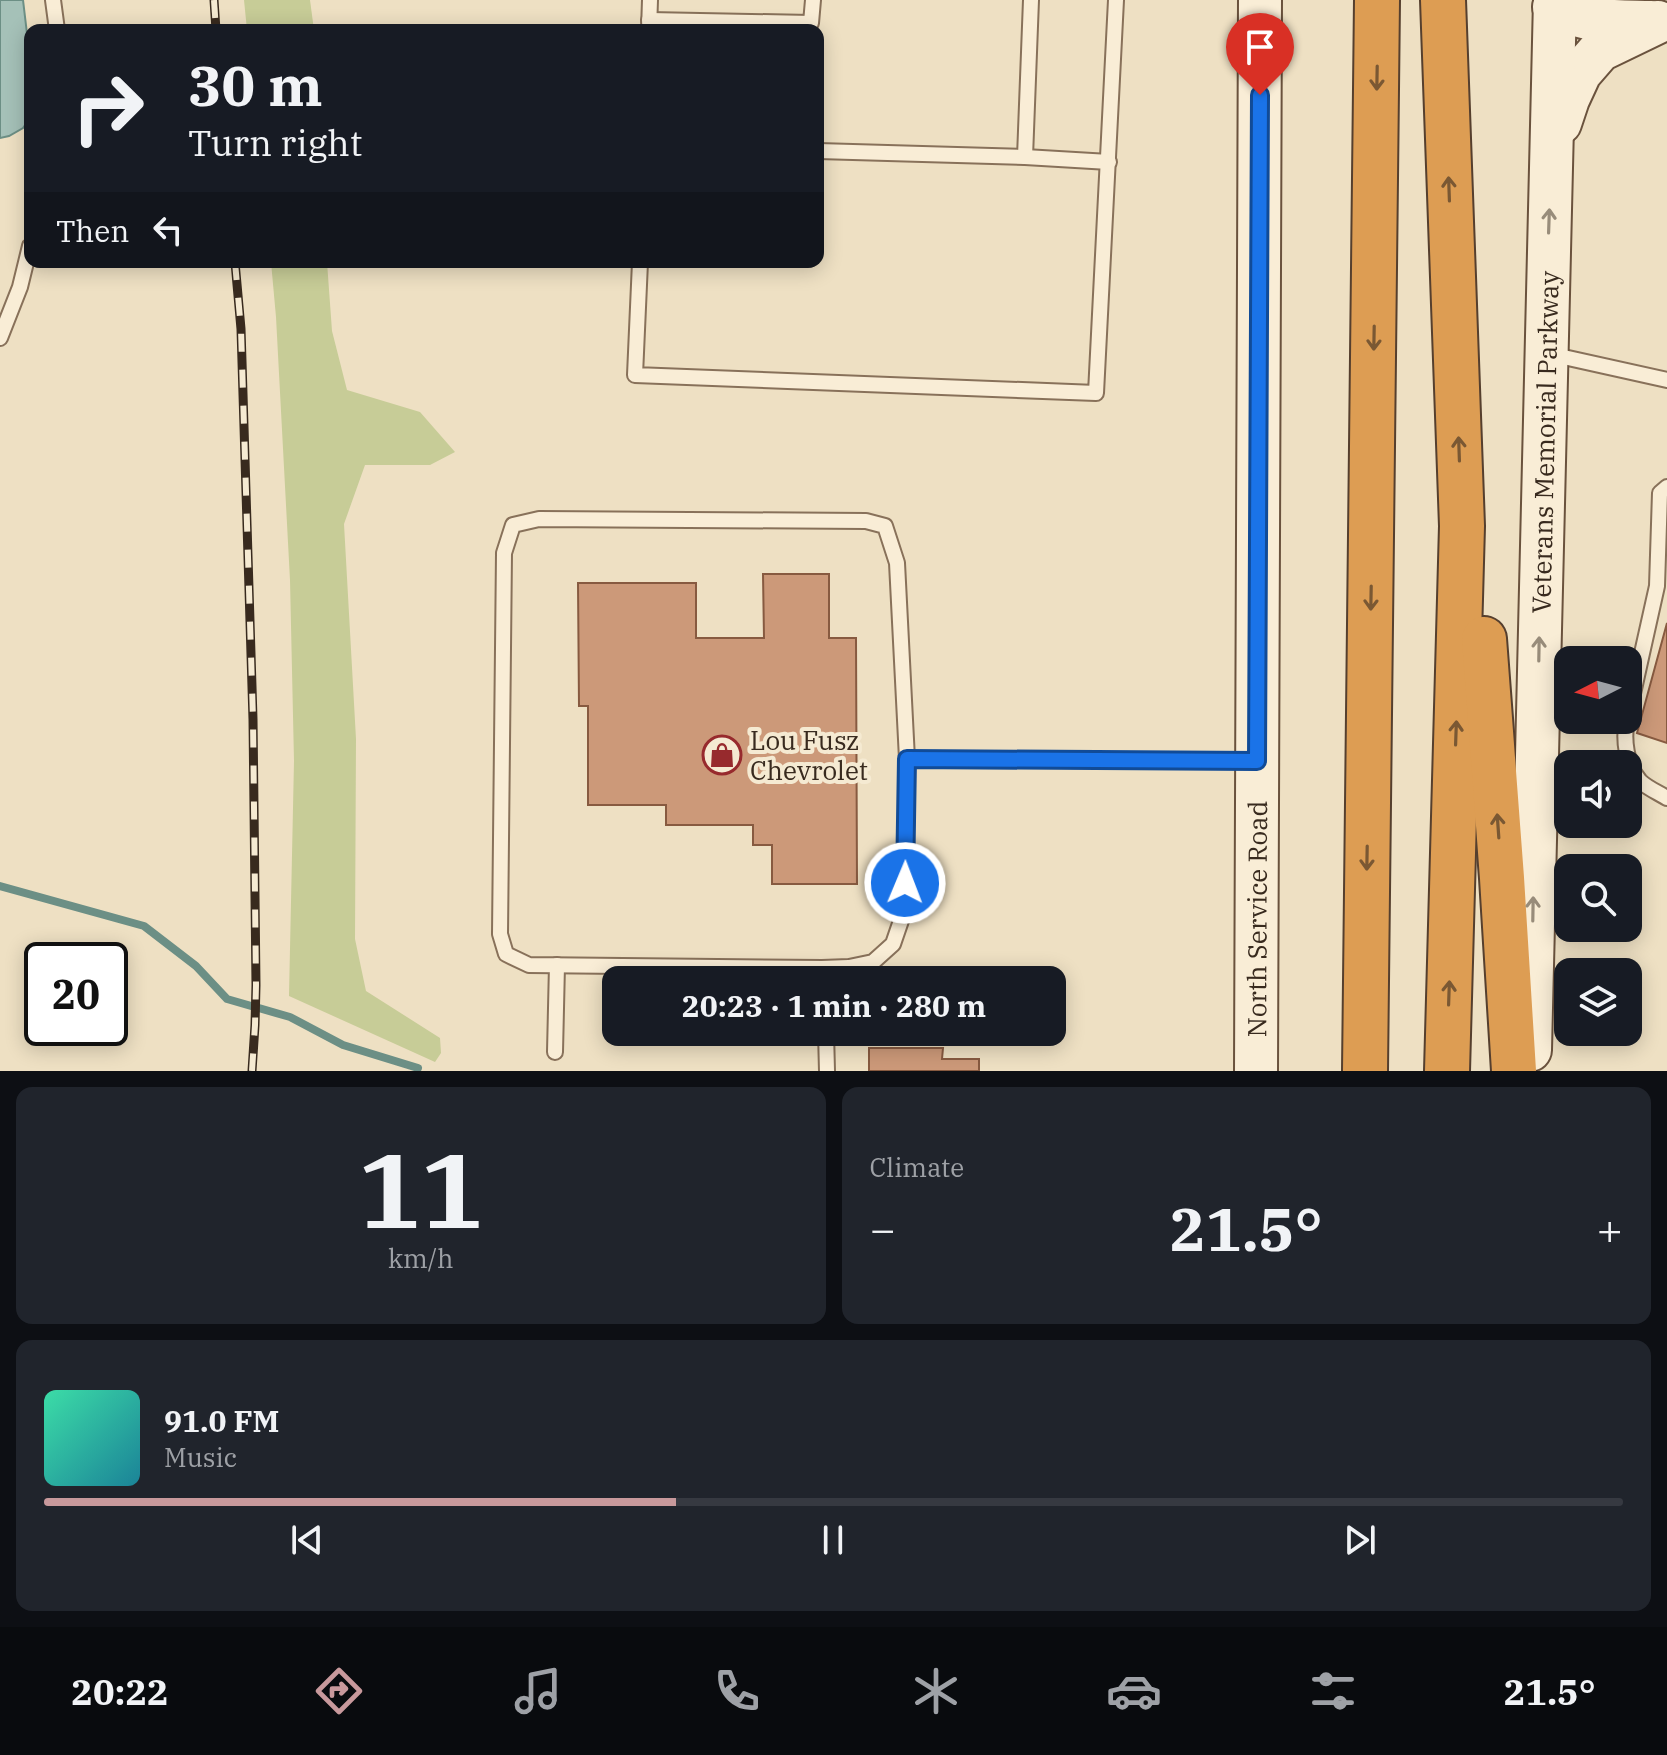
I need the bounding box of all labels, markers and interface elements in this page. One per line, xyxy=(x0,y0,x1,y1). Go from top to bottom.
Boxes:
pin xyxy=(1226,13,1294,95)
icon: arrive xyxy=(1238,25,1282,69)
text: 30 m xyxy=(188,49,323,121)
icon: right xyxy=(56,56,160,160)
one-way arrow xyxy=(1369,64,1385,91)
text: Turn right xyxy=(188,119,362,166)
one-way arrow xyxy=(1441,176,1456,203)
icon: left xyxy=(146,208,190,252)
one-way arrow xyxy=(1542,208,1557,235)
text: Then xyxy=(56,211,130,250)
street label: Veterans Memorial Parkway xyxy=(1523,270,1566,614)
one-way arrow xyxy=(1366,324,1382,351)
one-way arrow xyxy=(1451,436,1466,463)
one-way arrow xyxy=(1363,584,1378,611)
one-way arrow xyxy=(1531,636,1546,663)
north arrow xyxy=(1554,646,1642,734)
map controls xyxy=(1554,646,1642,1046)
one-way arrow xyxy=(1449,720,1464,747)
place label: Lou Fusz Chevrolet xyxy=(750,723,868,787)
shop icon: Lou Fusz Chevrolet xyxy=(701,734,743,776)
button: sound xyxy=(1554,750,1642,838)
street label: North Service Road xyxy=(1239,801,1274,1037)
one-way arrow xyxy=(1490,813,1505,840)
position arrow xyxy=(863,841,947,925)
one-way arrow xyxy=(1360,844,1375,871)
button: search xyxy=(1554,854,1642,942)
one-way arrow xyxy=(1525,896,1541,923)
speed limit sign: 20 xyxy=(24,942,128,1046)
button: layers xyxy=(1554,958,1642,1046)
one-way arrow xyxy=(1441,980,1457,1007)
text: 20:23 · 1 min · 280 m xyxy=(682,986,986,1025)
text: 11 xyxy=(358,1121,483,1257)
text: Climate xyxy=(870,1150,964,1184)
text: 21.5° xyxy=(1170,1189,1323,1268)
text: − xyxy=(870,1200,896,1257)
text: + xyxy=(1597,1200,1623,1257)
text: km/h xyxy=(388,1241,454,1275)
text: 91.0 FM xyxy=(164,1401,279,1440)
text: Music xyxy=(164,1440,237,1474)
icon: previous xyxy=(285,1518,329,1562)
icon: pause xyxy=(811,1518,855,1562)
icon: next xyxy=(1338,1518,1382,1562)
icon: directions xyxy=(311,1663,367,1719)
icon: music xyxy=(510,1663,566,1719)
icon: phone xyxy=(709,1663,765,1719)
icon: climate xyxy=(908,1663,964,1719)
icon: car xyxy=(1106,1663,1162,1719)
icon: filters xyxy=(1305,1663,1361,1719)
text: 20:22 xyxy=(71,1668,169,1715)
text: 21.5° xyxy=(1504,1668,1596,1715)

